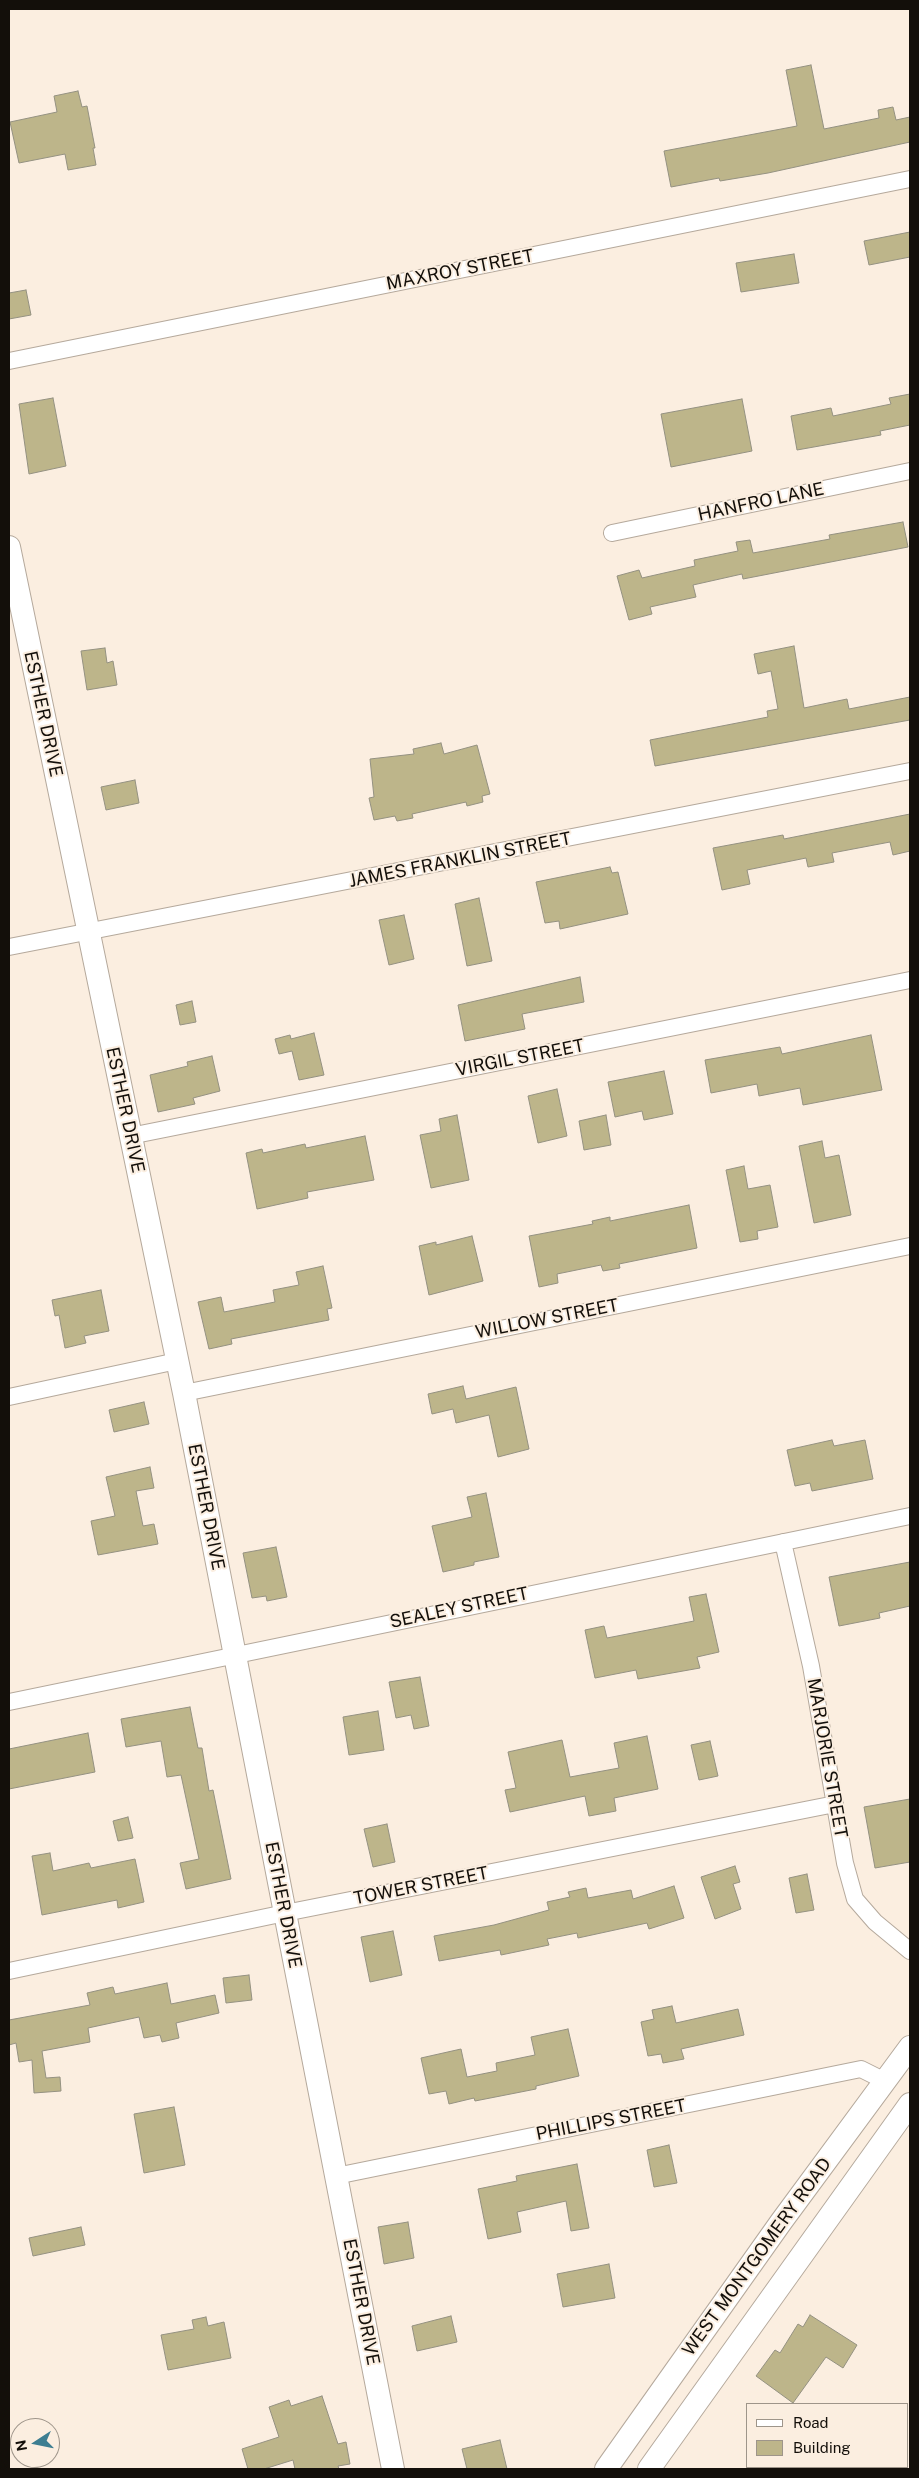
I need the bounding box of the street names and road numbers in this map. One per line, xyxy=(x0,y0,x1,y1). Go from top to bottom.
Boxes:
street label: MAXROY STREET xyxy=(384,245,536,295)
street label: HANFRO LANE xyxy=(696,478,826,526)
street label: ESTHER DRIVE xyxy=(19,649,67,779)
street label: JAMES FRANKLIN STREET xyxy=(347,828,573,892)
street label: VIRGIL STREET xyxy=(454,1035,586,1081)
street label: ESTHER DRIVE xyxy=(101,1045,149,1175)
street label: WILLOW STREET xyxy=(474,1295,620,1343)
street label: ESTHER DRIVE xyxy=(183,1442,229,1572)
street label: SEALEY STREET xyxy=(388,1583,530,1633)
street label: MARJORIE STREET xyxy=(802,1676,852,1840)
street label: ESTHER DRIVE xyxy=(260,1840,306,1970)
street label: TOWER STREET xyxy=(352,1862,490,1910)
street label: PHILLIPS STREET xyxy=(534,2095,688,2145)
street label: WEST MONTGOMERY ROAD xyxy=(678,2154,836,2360)
street label: ESTHER DRIVE xyxy=(338,2237,384,2367)

